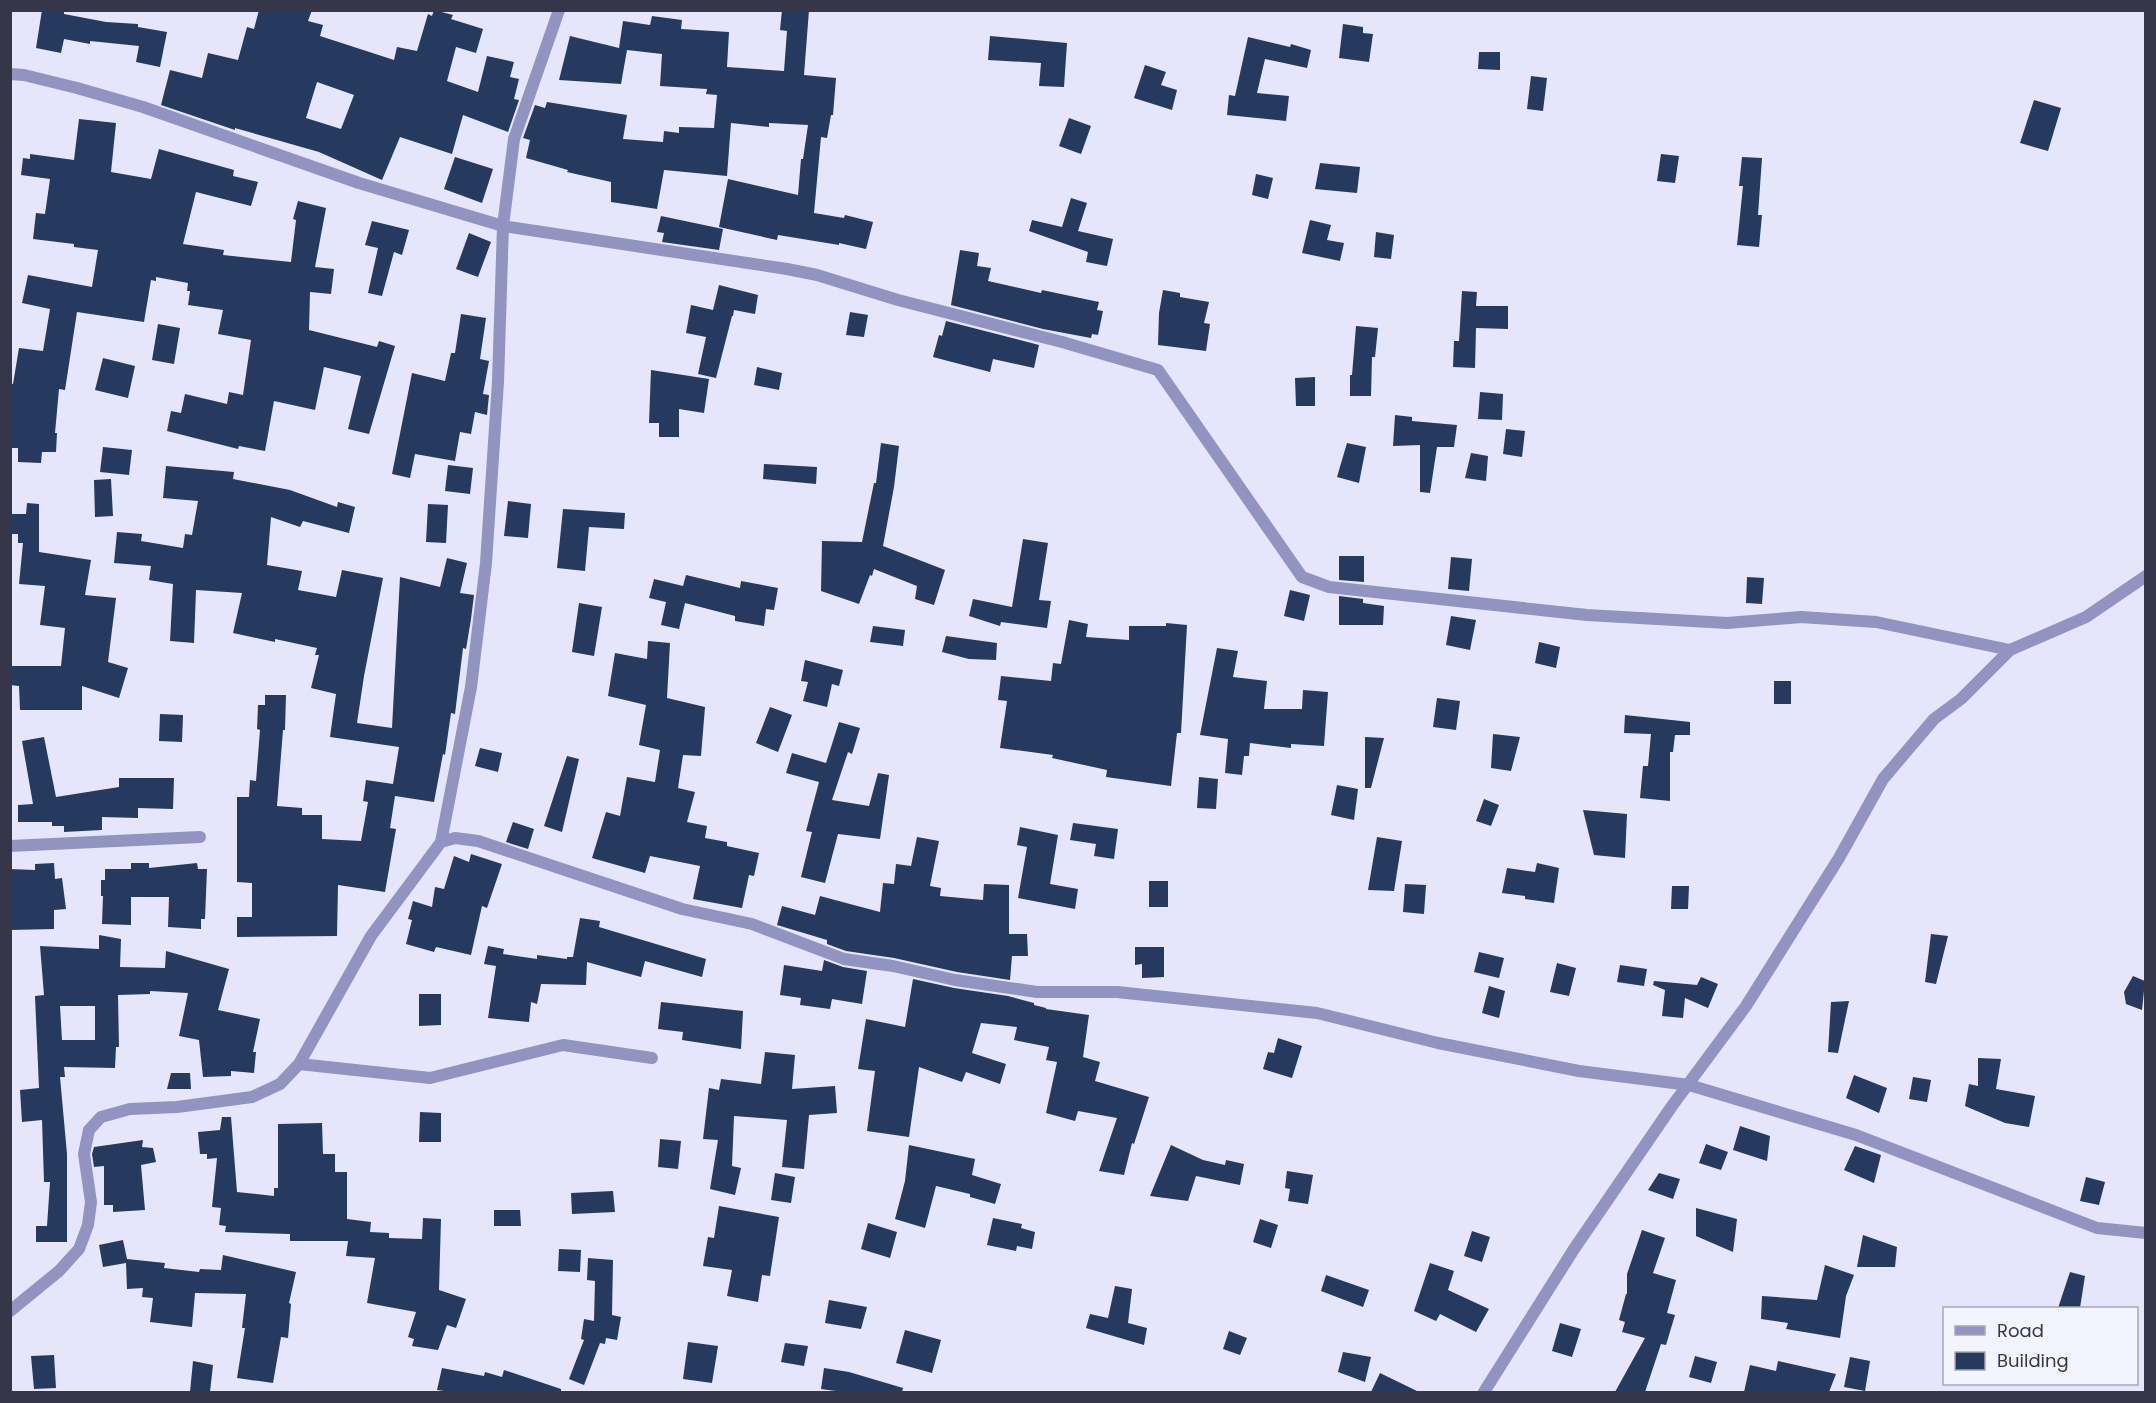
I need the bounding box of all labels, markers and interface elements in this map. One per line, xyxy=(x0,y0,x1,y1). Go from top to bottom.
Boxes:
legend xyxy=(1943,1307,2138,1385)
text: Road xyxy=(1997,1318,2044,1343)
text: Building xyxy=(1997,1348,2069,1373)

